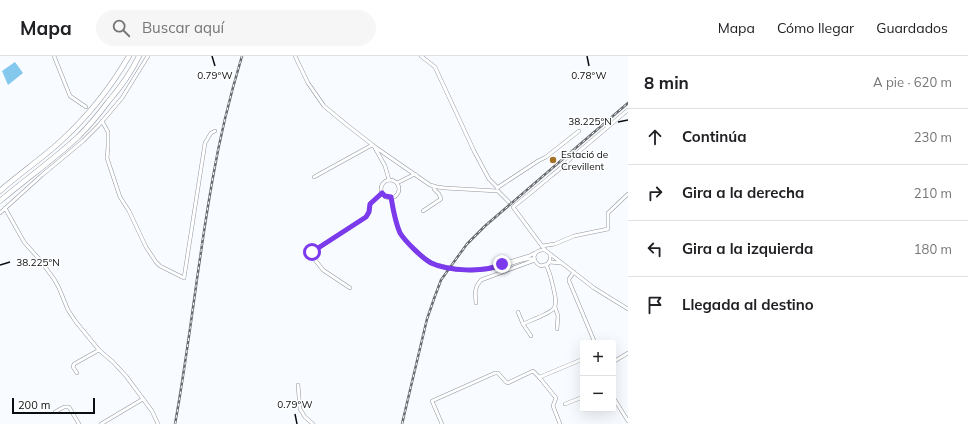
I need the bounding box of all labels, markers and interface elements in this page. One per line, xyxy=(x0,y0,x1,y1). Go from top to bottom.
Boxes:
search box xyxy=(96,10,376,46)
text: Mapa xyxy=(20,16,72,40)
icon: search xyxy=(110,17,132,39)
text: Buscar aquí xyxy=(142,18,224,37)
text: Mapa xyxy=(718,19,755,37)
text: Cómo llegar xyxy=(777,19,854,37)
text: Guardados xyxy=(876,19,948,37)
text: 0.79°W xyxy=(197,69,233,82)
text: 0.78°W xyxy=(571,69,607,82)
text: 8 min xyxy=(644,72,689,93)
text: A pie · 620 m xyxy=(873,74,952,90)
text: 38.225°N xyxy=(568,115,612,128)
icon: ahead xyxy=(644,126,666,148)
text: Continúa xyxy=(682,127,747,146)
text: 230 m xyxy=(914,129,952,145)
place label: Estació de Crevillent xyxy=(561,148,608,173)
marker: Estació de Crevillent xyxy=(548,155,558,165)
icon: right xyxy=(644,182,666,204)
text: Gira a la derecha xyxy=(682,183,804,202)
text: 210 m xyxy=(914,185,952,201)
icon: left xyxy=(644,238,666,260)
text: Gira a la izquierda xyxy=(682,239,813,258)
text: 180 m xyxy=(914,241,952,257)
route start xyxy=(303,243,321,261)
route end xyxy=(493,255,511,273)
text: 38.225°N xyxy=(16,256,60,269)
icon: arrive xyxy=(644,294,666,316)
text: Llegada al destino xyxy=(682,295,814,314)
map controls xyxy=(580,340,616,412)
button: + xyxy=(580,340,616,376)
button: − xyxy=(580,376,616,412)
scale bar xyxy=(12,396,95,415)
text: 200 m xyxy=(18,398,50,412)
text: 0.79°W xyxy=(277,398,313,411)

